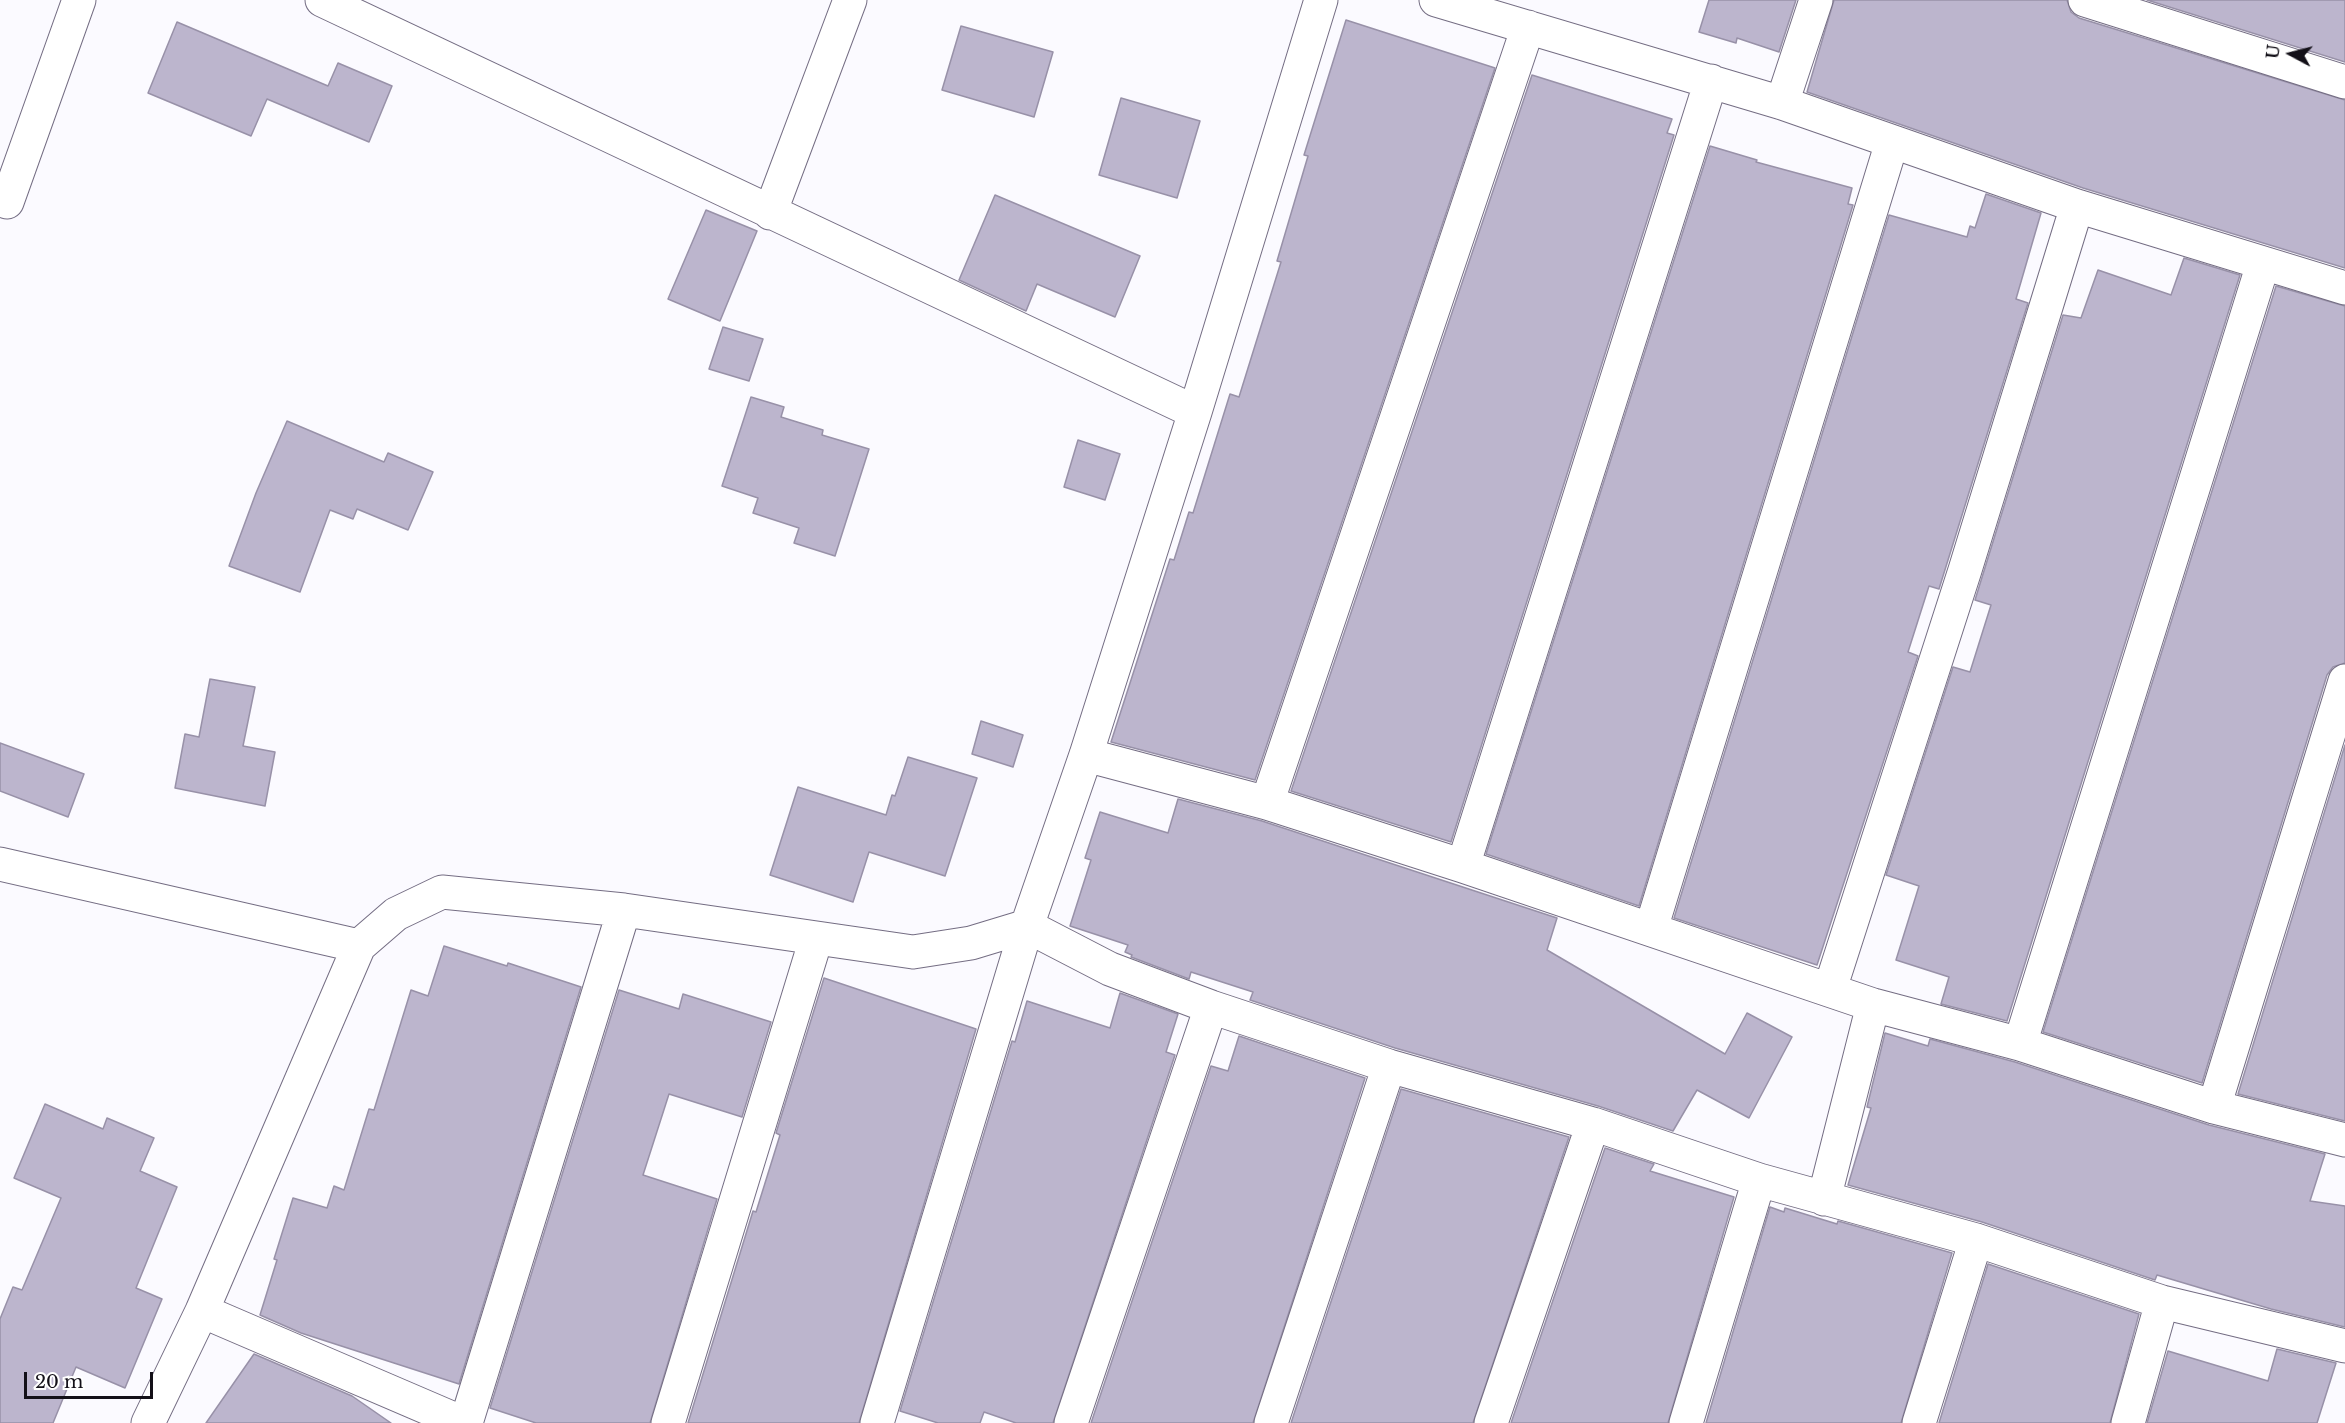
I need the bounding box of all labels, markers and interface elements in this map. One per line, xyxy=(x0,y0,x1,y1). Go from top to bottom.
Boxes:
north arrow xyxy=(2261,24,2321,84)
text: U xyxy=(2262,44,2284,60)
scale bar xyxy=(27,1360,156,1398)
text: 20 m xyxy=(35,1371,83,1393)

